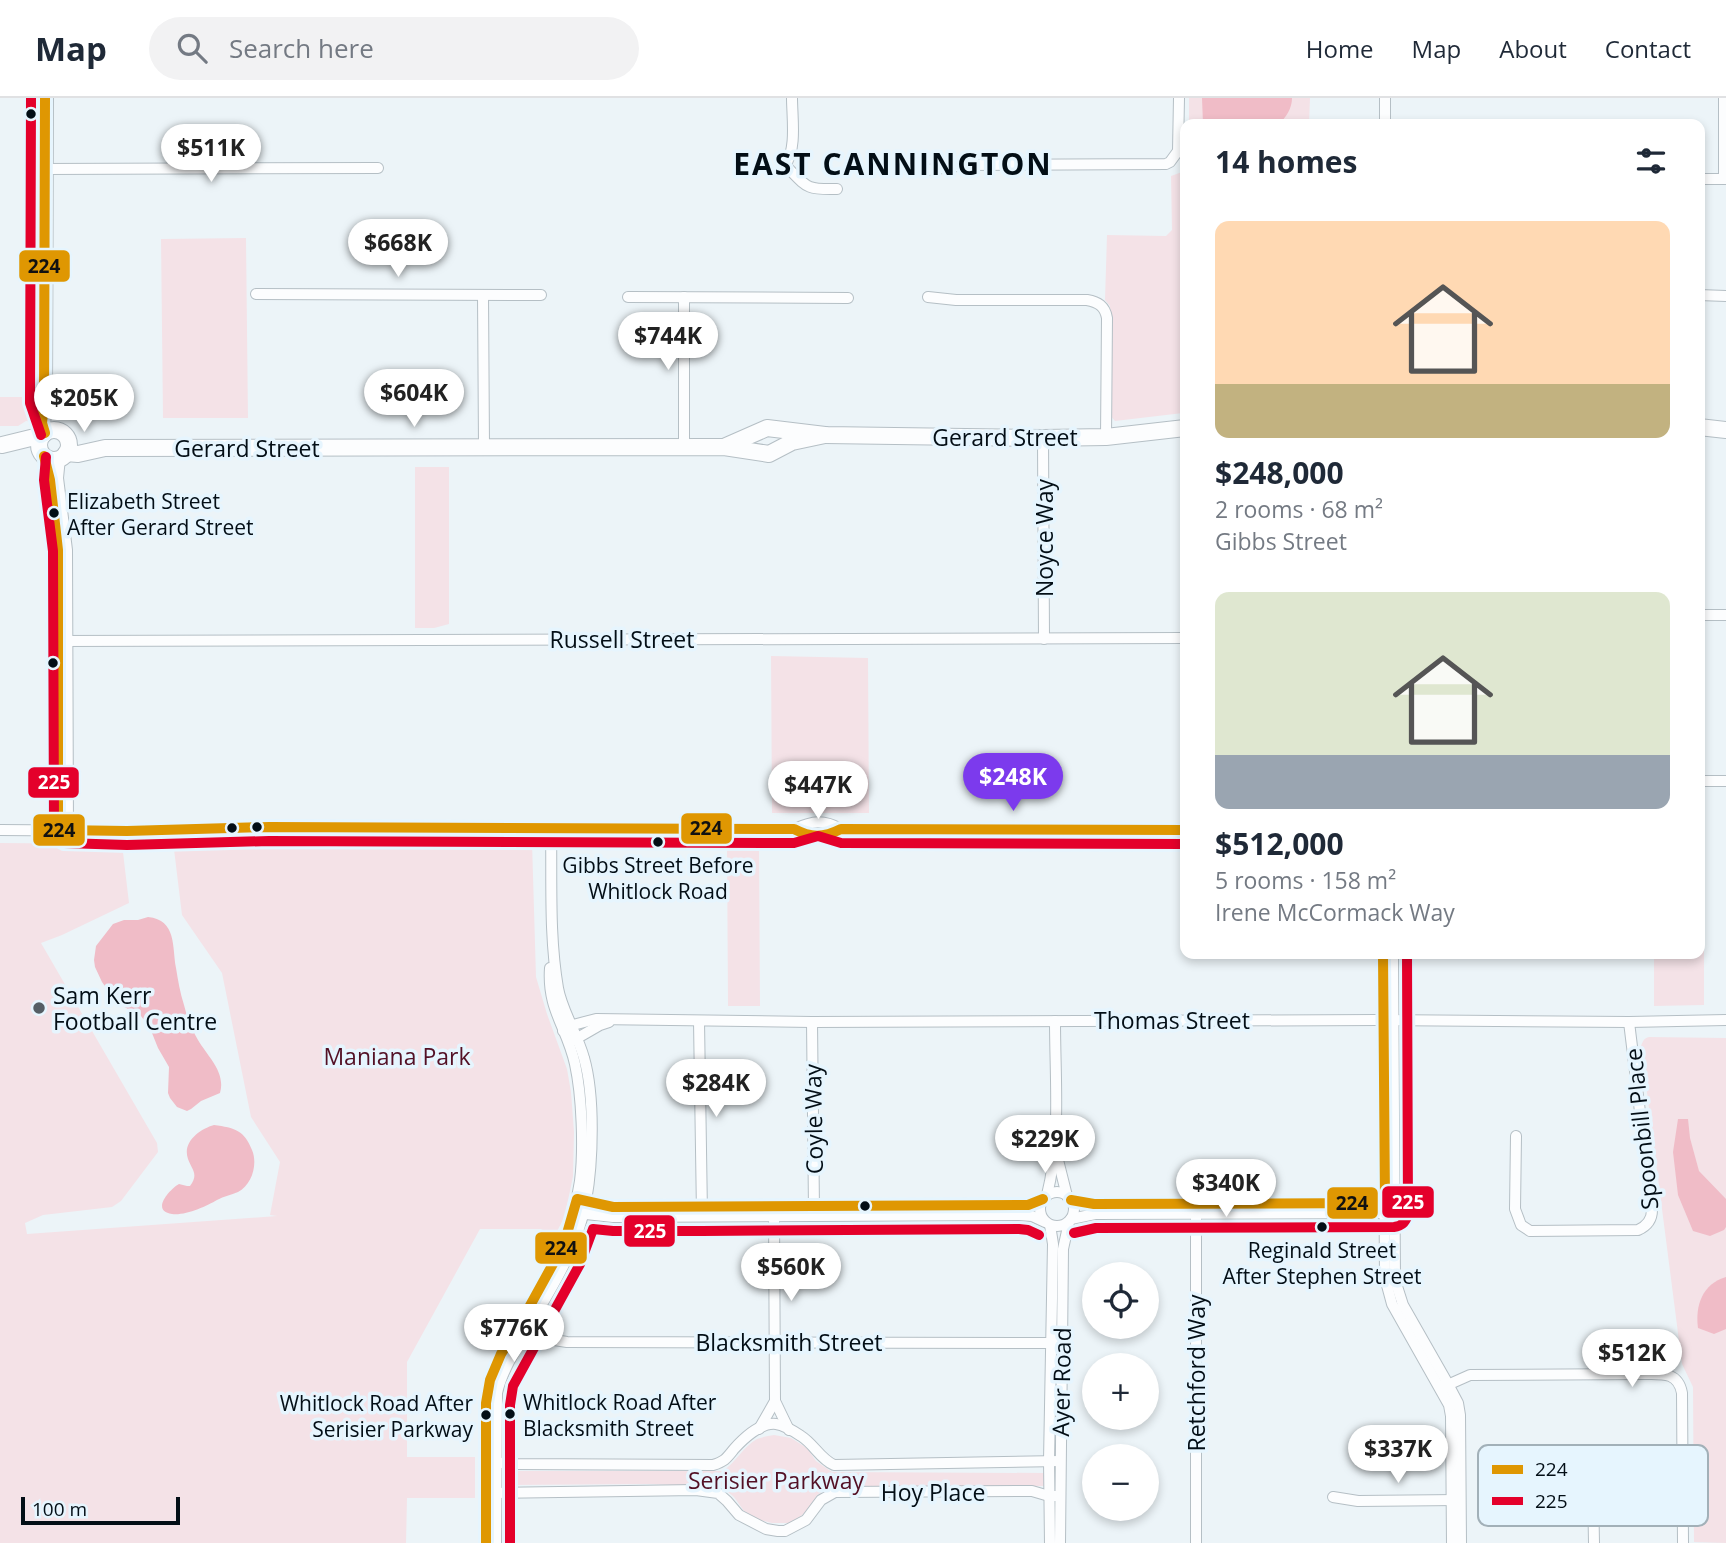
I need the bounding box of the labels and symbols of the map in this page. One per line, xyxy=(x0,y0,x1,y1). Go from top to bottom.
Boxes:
unlabelled marker xyxy=(24,107,38,121)
pin: $511K xyxy=(162,125,260,184)
district label: EAST CANNINGTON xyxy=(733,143,1053,184)
pin: $668K xyxy=(349,220,447,279)
line badge: 224 xyxy=(18,249,71,283)
text: 224 xyxy=(28,253,60,279)
pin: $744K xyxy=(619,313,717,372)
pin: $604K xyxy=(365,370,463,429)
pin: $205K xyxy=(35,374,133,434)
street label: Gerard Street xyxy=(932,421,1078,453)
street label: Gerard Street xyxy=(174,432,320,464)
street label: Noyce Way xyxy=(1028,478,1060,597)
place label: Elizabeth Street After Gerard Street xyxy=(67,487,254,541)
marker: Elizabeth Street After Gerard Street xyxy=(47,506,61,520)
street label: Russell Street xyxy=(550,623,694,655)
unlabelled marker xyxy=(46,656,60,670)
pin: $248K xyxy=(964,754,1062,813)
pin: $447K xyxy=(769,762,867,821)
line badge: 225 xyxy=(27,766,80,799)
text: 225 xyxy=(38,769,70,795)
line badge: 224 xyxy=(680,812,733,845)
line badge: 224 xyxy=(32,813,86,847)
text: 224 xyxy=(690,815,722,841)
text: 224 xyxy=(43,817,75,843)
unlabelled marker xyxy=(250,820,264,834)
unlabelled marker xyxy=(225,821,239,835)
marker: Gibbs Street Before Whitlock Road xyxy=(651,835,665,849)
place label: Gibbs Street Before Whitlock Road xyxy=(562,851,754,905)
place label: Sam Kerr Football Centre xyxy=(53,979,217,1037)
marker: Sam Kerr Football Centre xyxy=(31,1000,47,1016)
street label: Thomas Street xyxy=(1094,1004,1250,1036)
park label: Maniana Park xyxy=(323,1040,471,1072)
street label: Spoonbill Place xyxy=(1617,1047,1665,1211)
pin: $284K xyxy=(667,1060,765,1119)
street label: Coyle Way xyxy=(796,1063,830,1174)
pin: $229K xyxy=(996,1116,1094,1175)
pin: $340K xyxy=(1177,1160,1275,1219)
line badge: 225 xyxy=(1381,1185,1435,1219)
line badge: 224 xyxy=(1326,1186,1379,1220)
text: 225 xyxy=(1392,1189,1424,1215)
text: 224 xyxy=(1336,1190,1368,1216)
unlabelled marker xyxy=(858,1199,872,1213)
line badge: 225 xyxy=(623,1214,676,1248)
text: 225 xyxy=(634,1218,666,1244)
marker: Reginald Street After Stephen Street xyxy=(1315,1220,1329,1234)
line badge: 224 xyxy=(534,1231,588,1265)
text: 224 xyxy=(545,1235,577,1261)
place label: Reginald Street After Stephen Street xyxy=(1223,1236,1421,1290)
pin: $560K xyxy=(742,1244,840,1303)
street label: Retchford Way xyxy=(1180,1294,1212,1452)
pin: $776K xyxy=(465,1304,563,1364)
street label: Blacksmith Street xyxy=(695,1326,883,1358)
street label: Ayer Road xyxy=(1044,1327,1078,1437)
pin: $512K xyxy=(1583,1330,1681,1389)
place label: Whitlock Road After Blacksmith Street xyxy=(523,1388,717,1442)
place label: Whitlock Road After Serisier Parkway xyxy=(280,1389,473,1443)
marker: Whitlock Road After Blacksmith Street xyxy=(503,1407,517,1421)
marker: Whitlock Road After Serisier Parkway xyxy=(479,1408,493,1422)
pin: $337K xyxy=(1349,1426,1447,1485)
legend xyxy=(1478,1445,1708,1526)
text: 224 xyxy=(1535,1456,1568,1482)
park label: Serisier Parkway xyxy=(688,1464,864,1496)
street label: Hoy Place xyxy=(881,1476,985,1508)
text: 225 xyxy=(1535,1488,1568,1514)
scale bar xyxy=(21,1494,180,1526)

